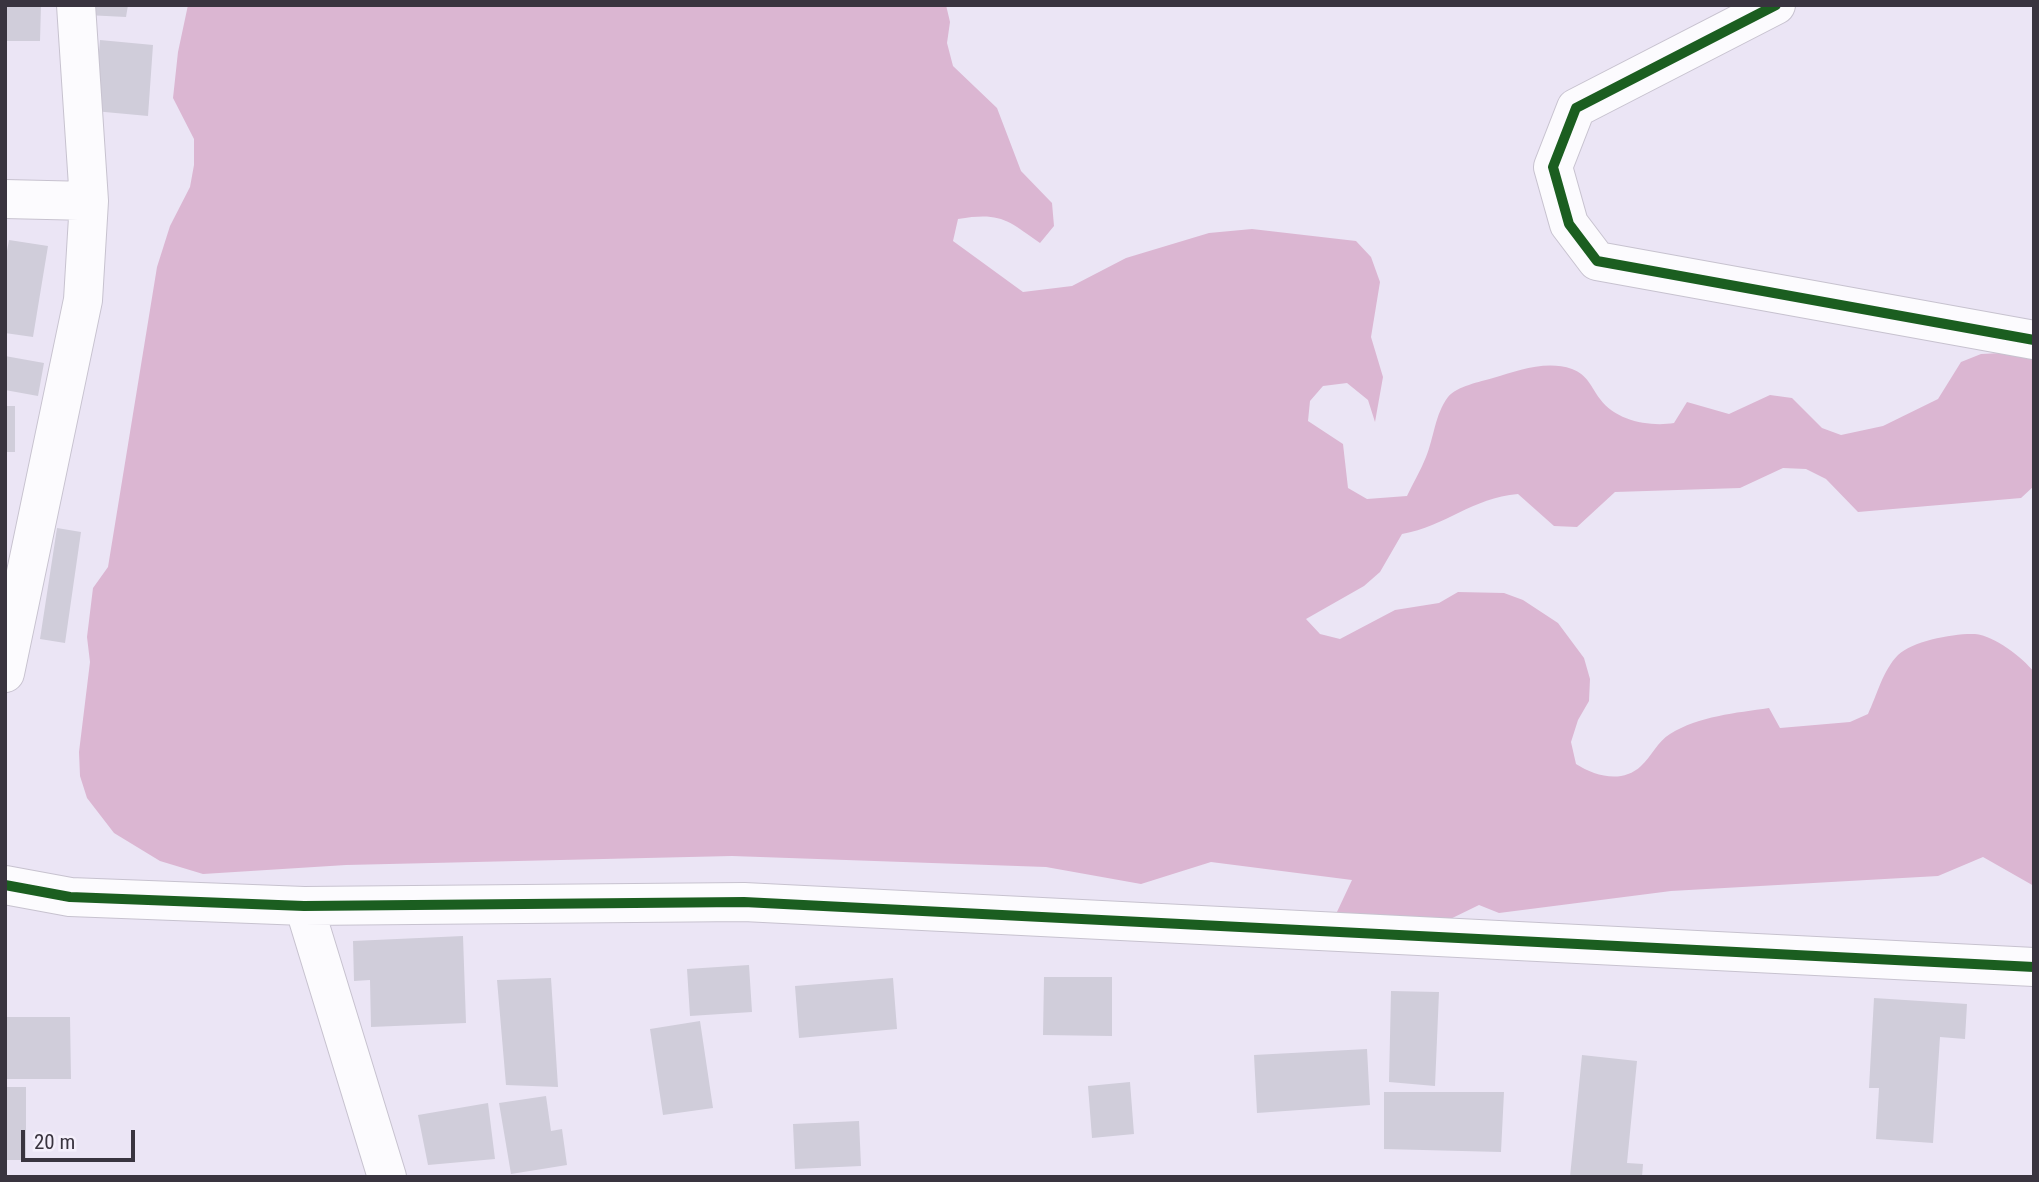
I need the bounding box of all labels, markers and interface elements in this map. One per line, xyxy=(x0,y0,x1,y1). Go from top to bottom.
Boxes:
scale bar xyxy=(24,1116,138,1160)
text: 20 m xyxy=(34,1130,75,1154)

